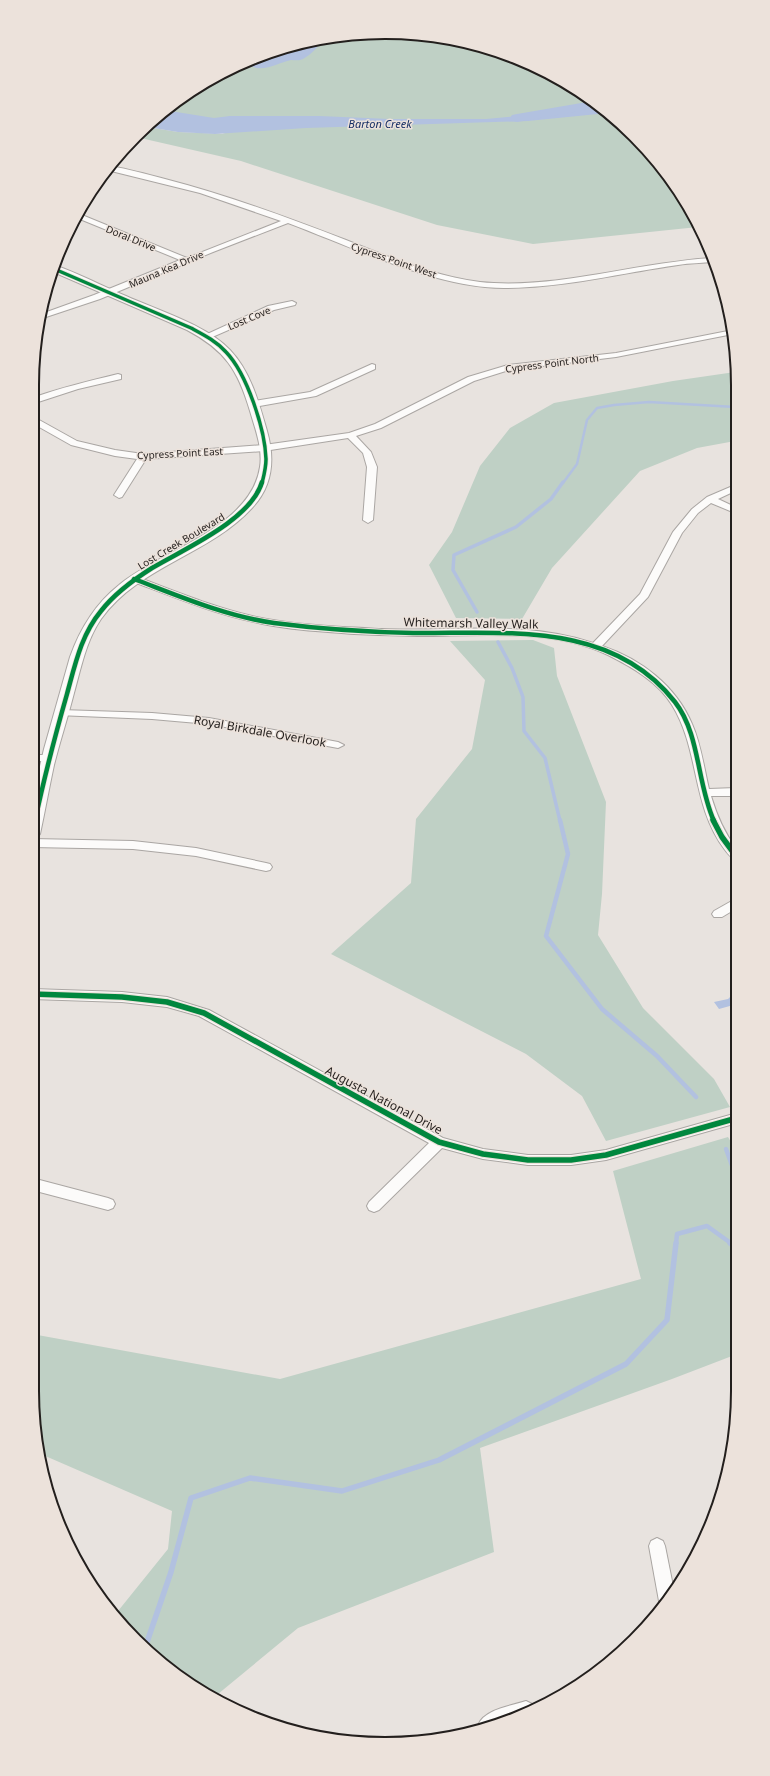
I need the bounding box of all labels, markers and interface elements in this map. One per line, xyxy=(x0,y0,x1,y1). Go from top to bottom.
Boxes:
water label: Barton Creek xyxy=(348,116,412,131)
street label: Doral Drive xyxy=(104,222,158,255)
street label: Cypress Point West xyxy=(349,239,439,281)
street label: Mauna Kea Drive xyxy=(126,247,206,291)
street label: Lost Cove xyxy=(225,303,273,333)
street label: Cypress Point North xyxy=(505,350,599,376)
street label: Cypress Point East xyxy=(137,444,224,462)
street label: Lost Creek Boulevard xyxy=(135,509,227,573)
street label: Whitemarsh Valley Walk xyxy=(403,613,539,633)
street label: Royal Birkdale Overlook xyxy=(192,711,328,751)
street label: Augusta National Drive xyxy=(322,1062,446,1138)

